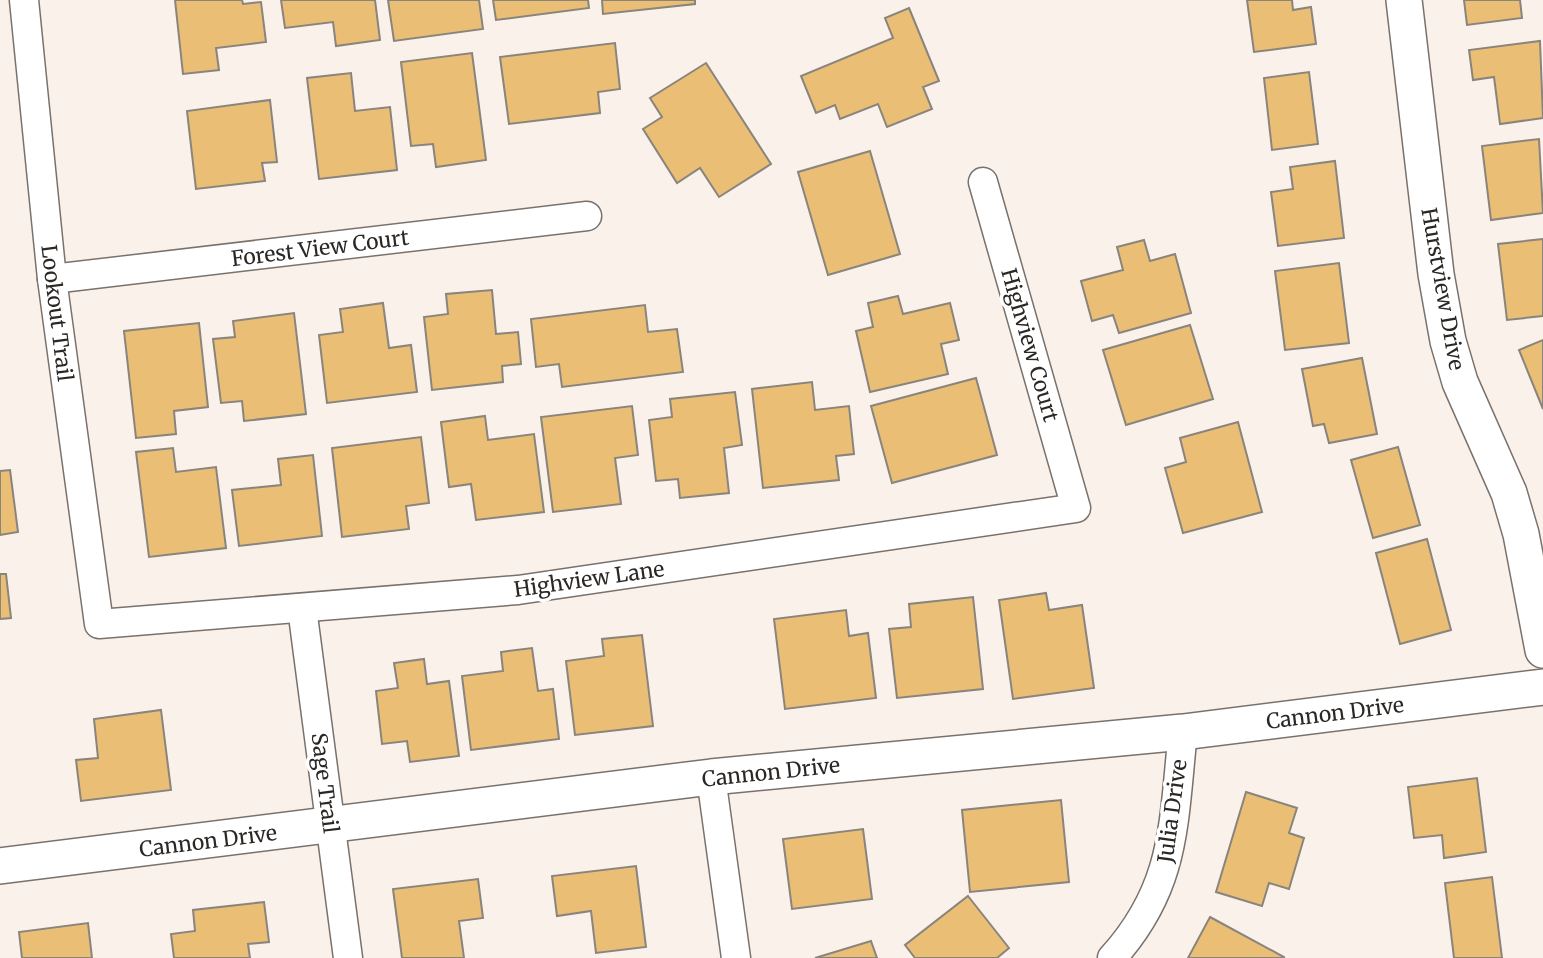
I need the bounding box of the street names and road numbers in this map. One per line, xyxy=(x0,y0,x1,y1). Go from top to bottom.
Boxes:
street label: Hurstview Drive xyxy=(1415,206,1471,372)
street label: Forest View Court xyxy=(230,224,410,272)
street label: Lookout Trail xyxy=(35,243,79,383)
street label: Highview Court xyxy=(995,265,1065,425)
street label: Highview Lane xyxy=(512,555,666,603)
street label: Cannon Drive xyxy=(1265,691,1405,735)
street label: Sage Trail xyxy=(305,731,345,835)
street label: Cannon Drive xyxy=(701,751,841,793)
street label: Julia Drive xyxy=(1151,757,1193,865)
street label: Cannon Drive xyxy=(138,819,278,863)

